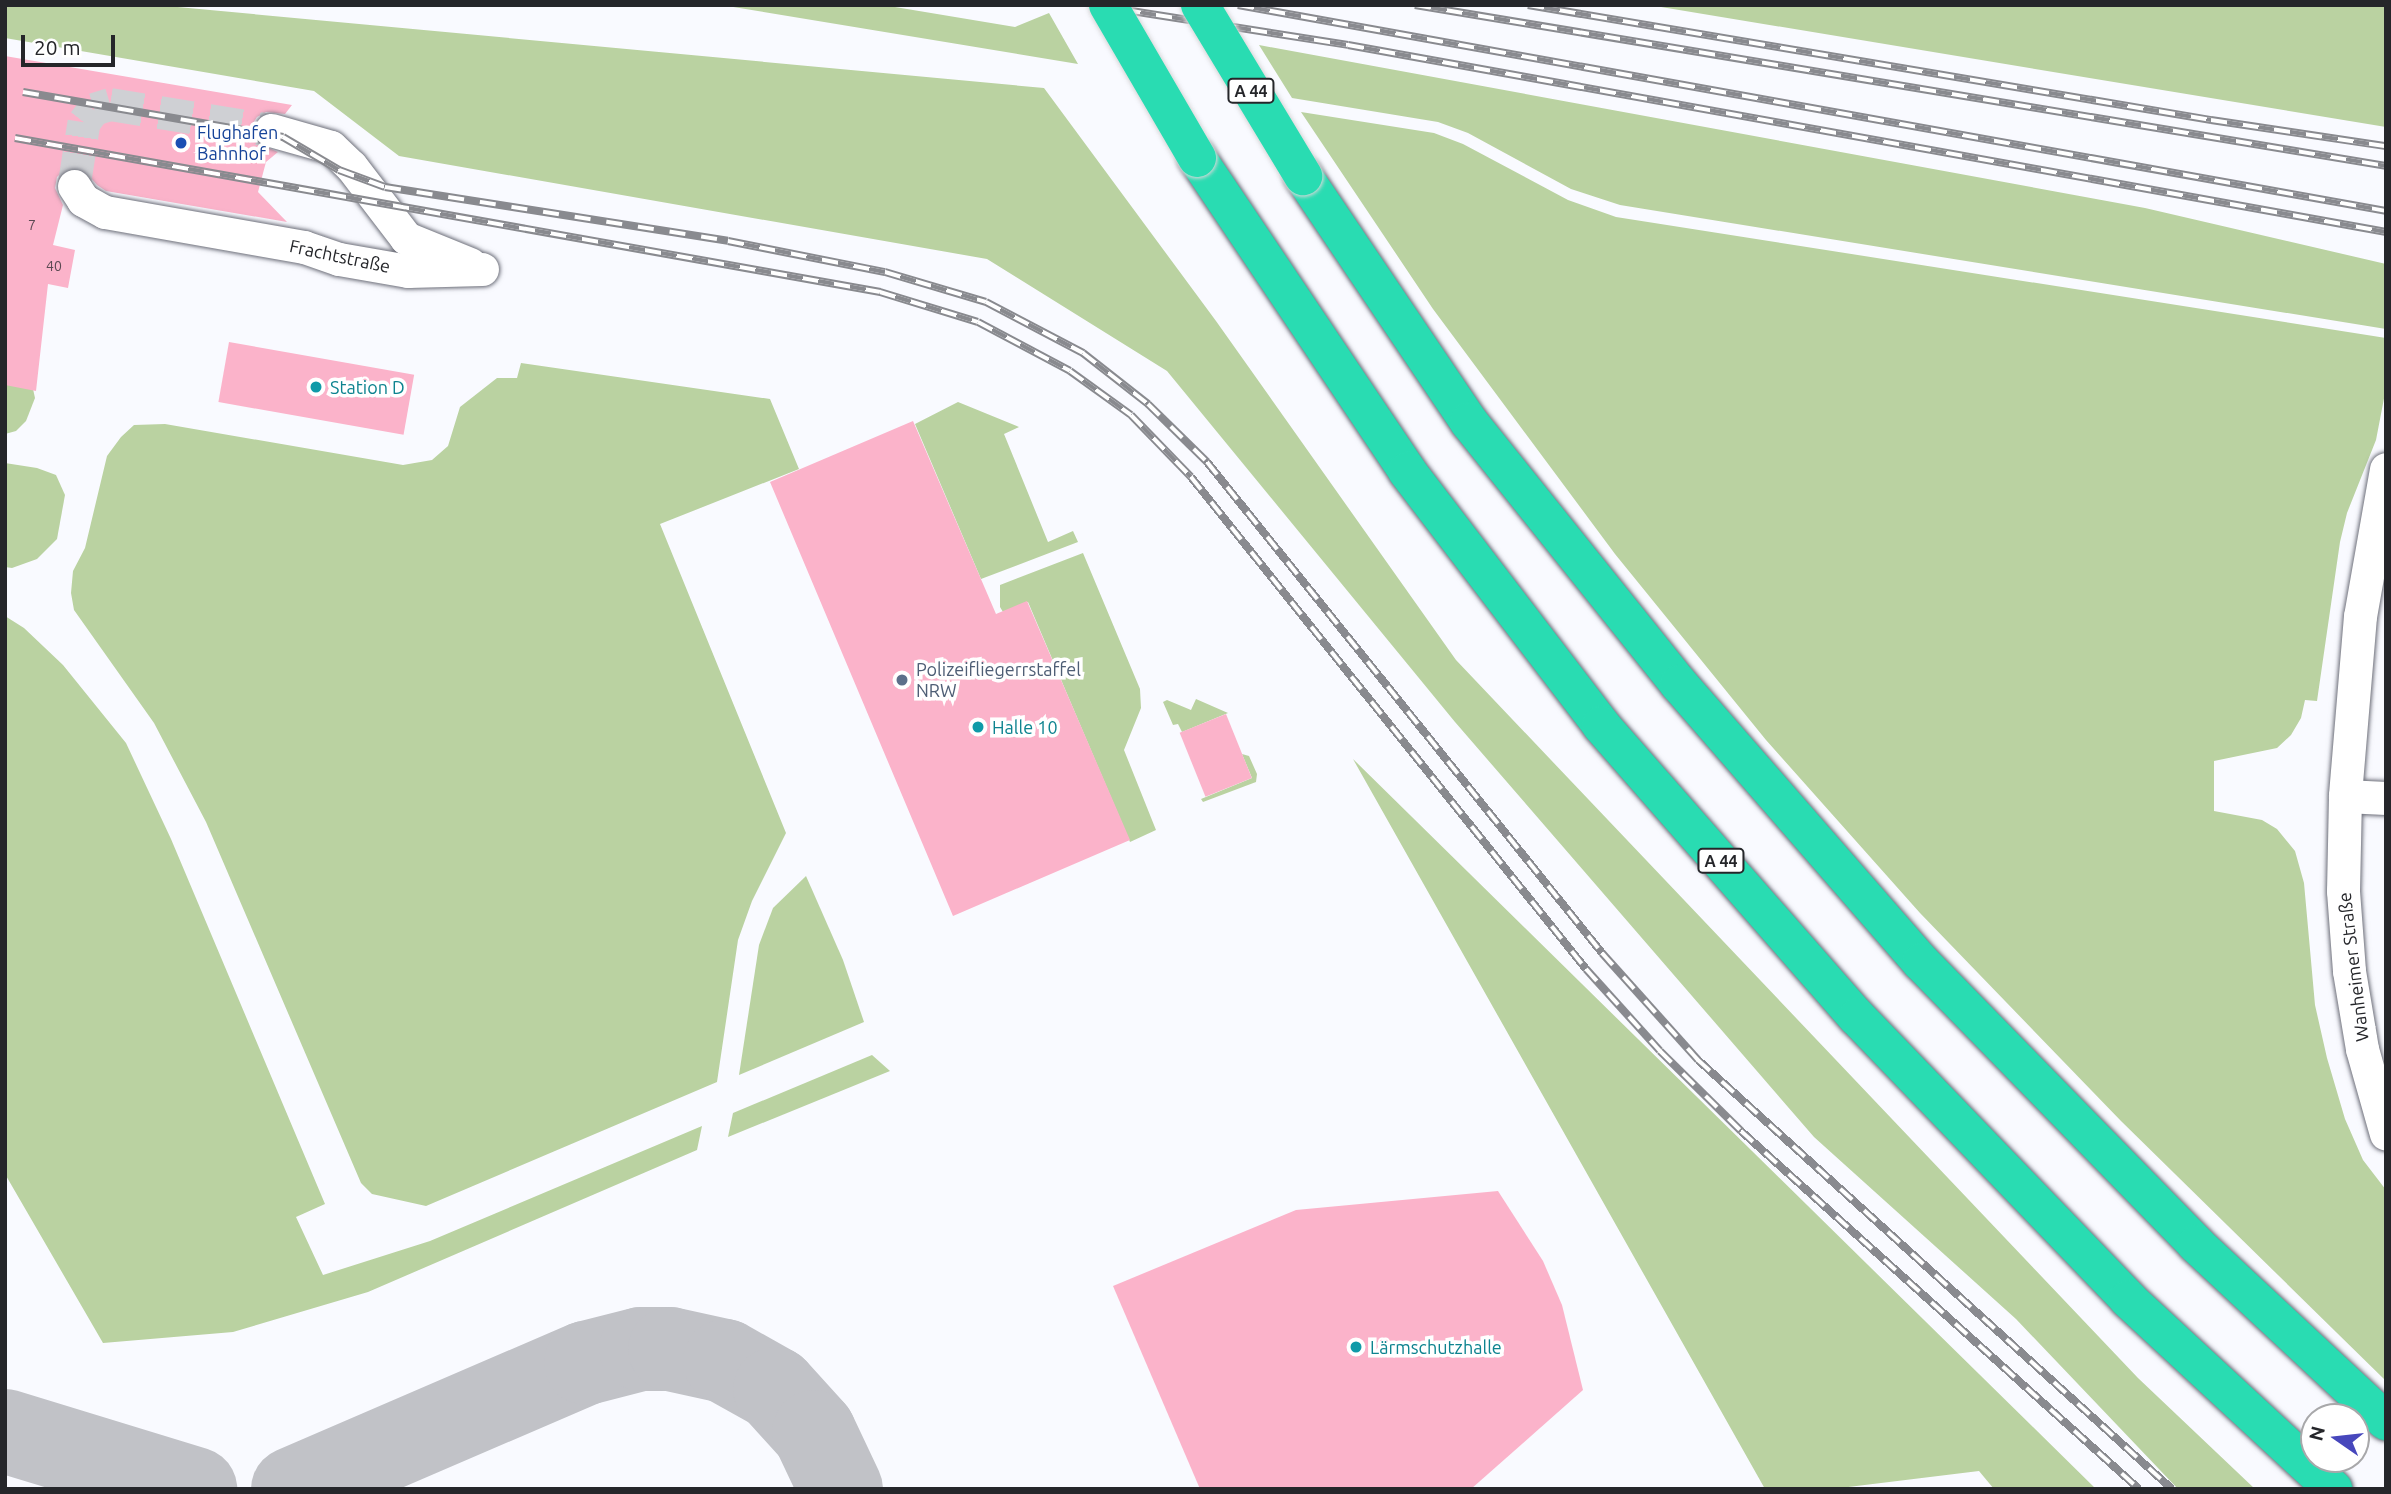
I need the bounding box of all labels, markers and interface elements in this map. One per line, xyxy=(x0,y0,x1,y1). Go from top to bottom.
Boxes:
scale bar xyxy=(24,21,119,65)
text: 20 m xyxy=(34,35,81,59)
road number: A 44 xyxy=(1226,78,1276,104)
place label: Flughafen Bahnhof xyxy=(197,122,278,164)
marker: Flughafen Bahnhof xyxy=(171,133,191,153)
house number: 7 xyxy=(28,217,36,233)
street label: Frachtstraße xyxy=(288,235,392,277)
house number: 40 xyxy=(46,258,62,274)
place label: Station D xyxy=(330,376,405,398)
marker: Station D xyxy=(308,379,324,395)
place label: Polizeifliegerrstaffel NRW xyxy=(916,659,1081,702)
marker: Polizeifliegerrstaffel NRW xyxy=(894,672,910,688)
place label: Halle 10 xyxy=(992,716,1058,738)
marker: Halle 10 xyxy=(970,719,986,735)
road number: A 44 xyxy=(1696,848,1746,874)
street label: Wanheimer Straße xyxy=(2333,891,2373,1043)
place label: Lärmschutzhalle xyxy=(1370,1336,1502,1358)
marker: Lärmschutzhalle xyxy=(1348,1339,1364,1355)
north arrow xyxy=(2300,1403,2370,1473)
text: N xyxy=(2304,1424,2329,1443)

